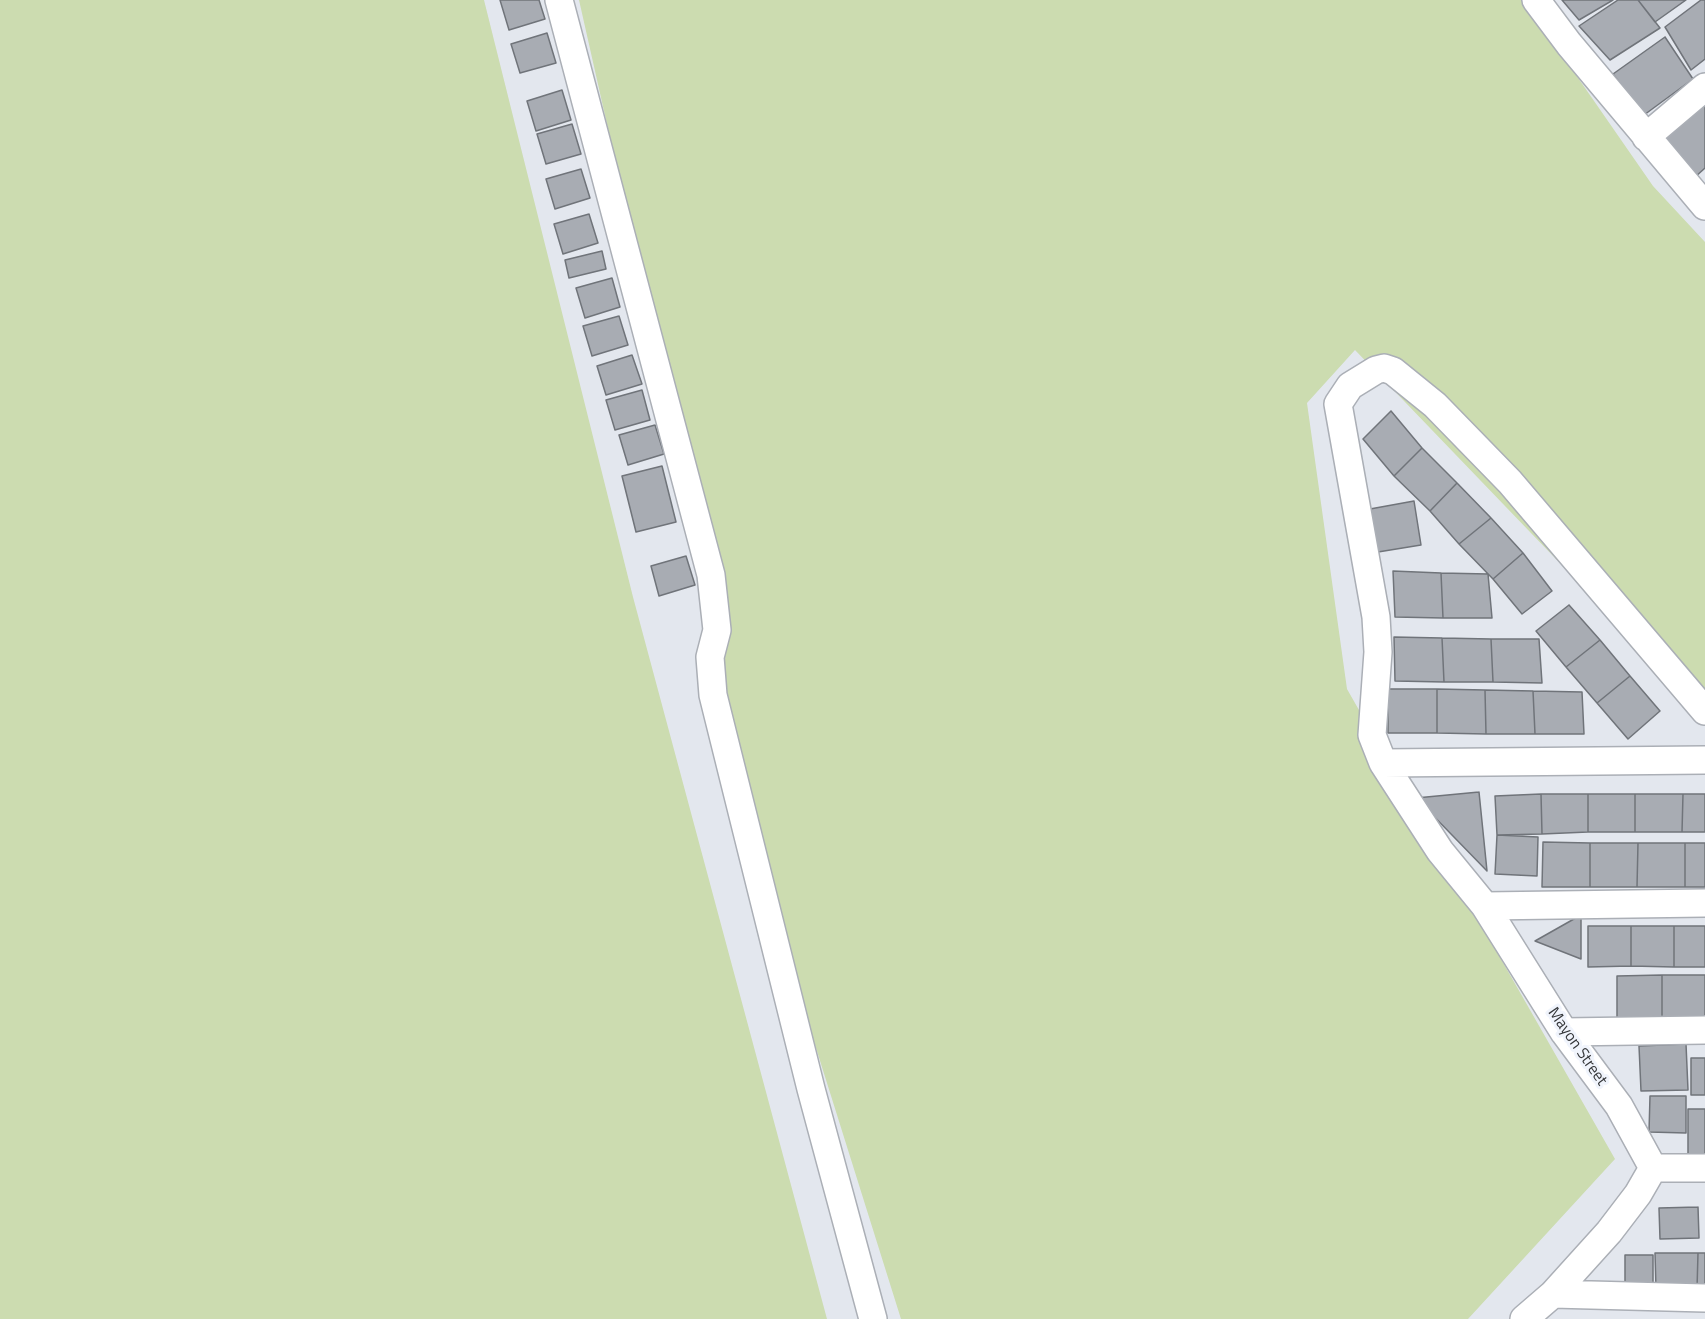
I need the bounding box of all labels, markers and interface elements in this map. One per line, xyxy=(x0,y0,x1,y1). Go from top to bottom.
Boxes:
street label: Mayon Street xyxy=(1543,1004,1611,1090)

